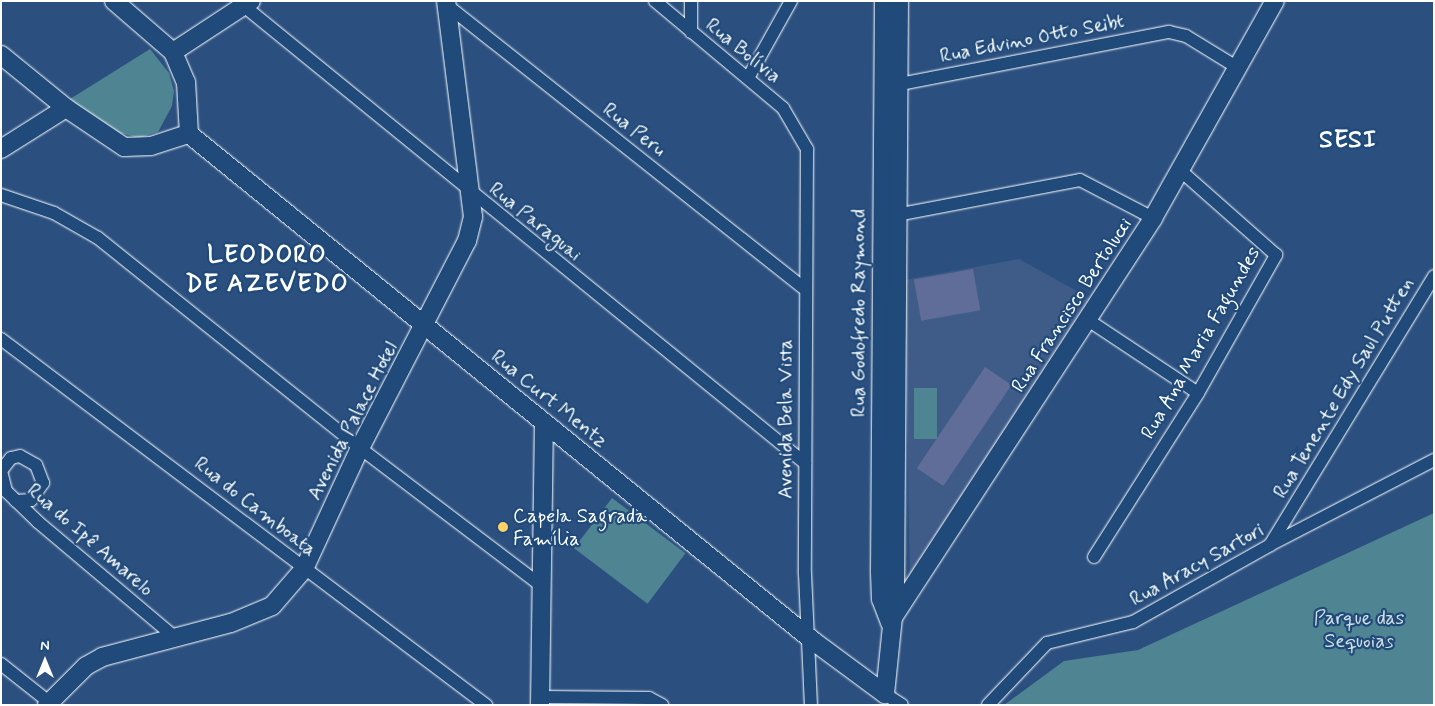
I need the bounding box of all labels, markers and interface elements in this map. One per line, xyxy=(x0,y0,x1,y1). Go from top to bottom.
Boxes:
street label: Rua Edvino Otto Seibt xyxy=(937,9,1127,69)
street label: Rua Bolívia xyxy=(700,13,786,89)
street label: Rua Peru xyxy=(599,99,669,161)
district label: SESI xyxy=(1318,126,1378,156)
street label: Rua Paraguai xyxy=(484,178,586,266)
street label: Rua Godofredo Raymond xyxy=(847,210,871,416)
street label: Rua Francisco Bertolucci xyxy=(1006,212,1138,398)
district label: LEODORO DE AZEVEDO xyxy=(182,242,352,301)
street label: Rua Ana Maria Fagundes xyxy=(1138,245,1264,441)
street label: Rua Tenente Edy Saul Putten xyxy=(1269,274,1419,502)
street label: Avenida Palace Hotel xyxy=(303,339,403,503)
street label: Avenida Bela Vista xyxy=(774,341,798,497)
street label: Rua Curt Mentz xyxy=(487,345,611,453)
street label: Rua do Camboata xyxy=(187,450,323,564)
street label: Rua do Ipê Amarelo xyxy=(21,478,159,602)
place label: Capela Sagrada Família xyxy=(513,504,647,551)
street label: Rua Aracy Sartori xyxy=(1126,519,1268,611)
marker: Capela Sagrada Família xyxy=(497,521,509,533)
park label: Parque das Sequoias xyxy=(1314,606,1404,653)
north arrow xyxy=(20,636,70,686)
text: N xyxy=(40,637,50,655)

